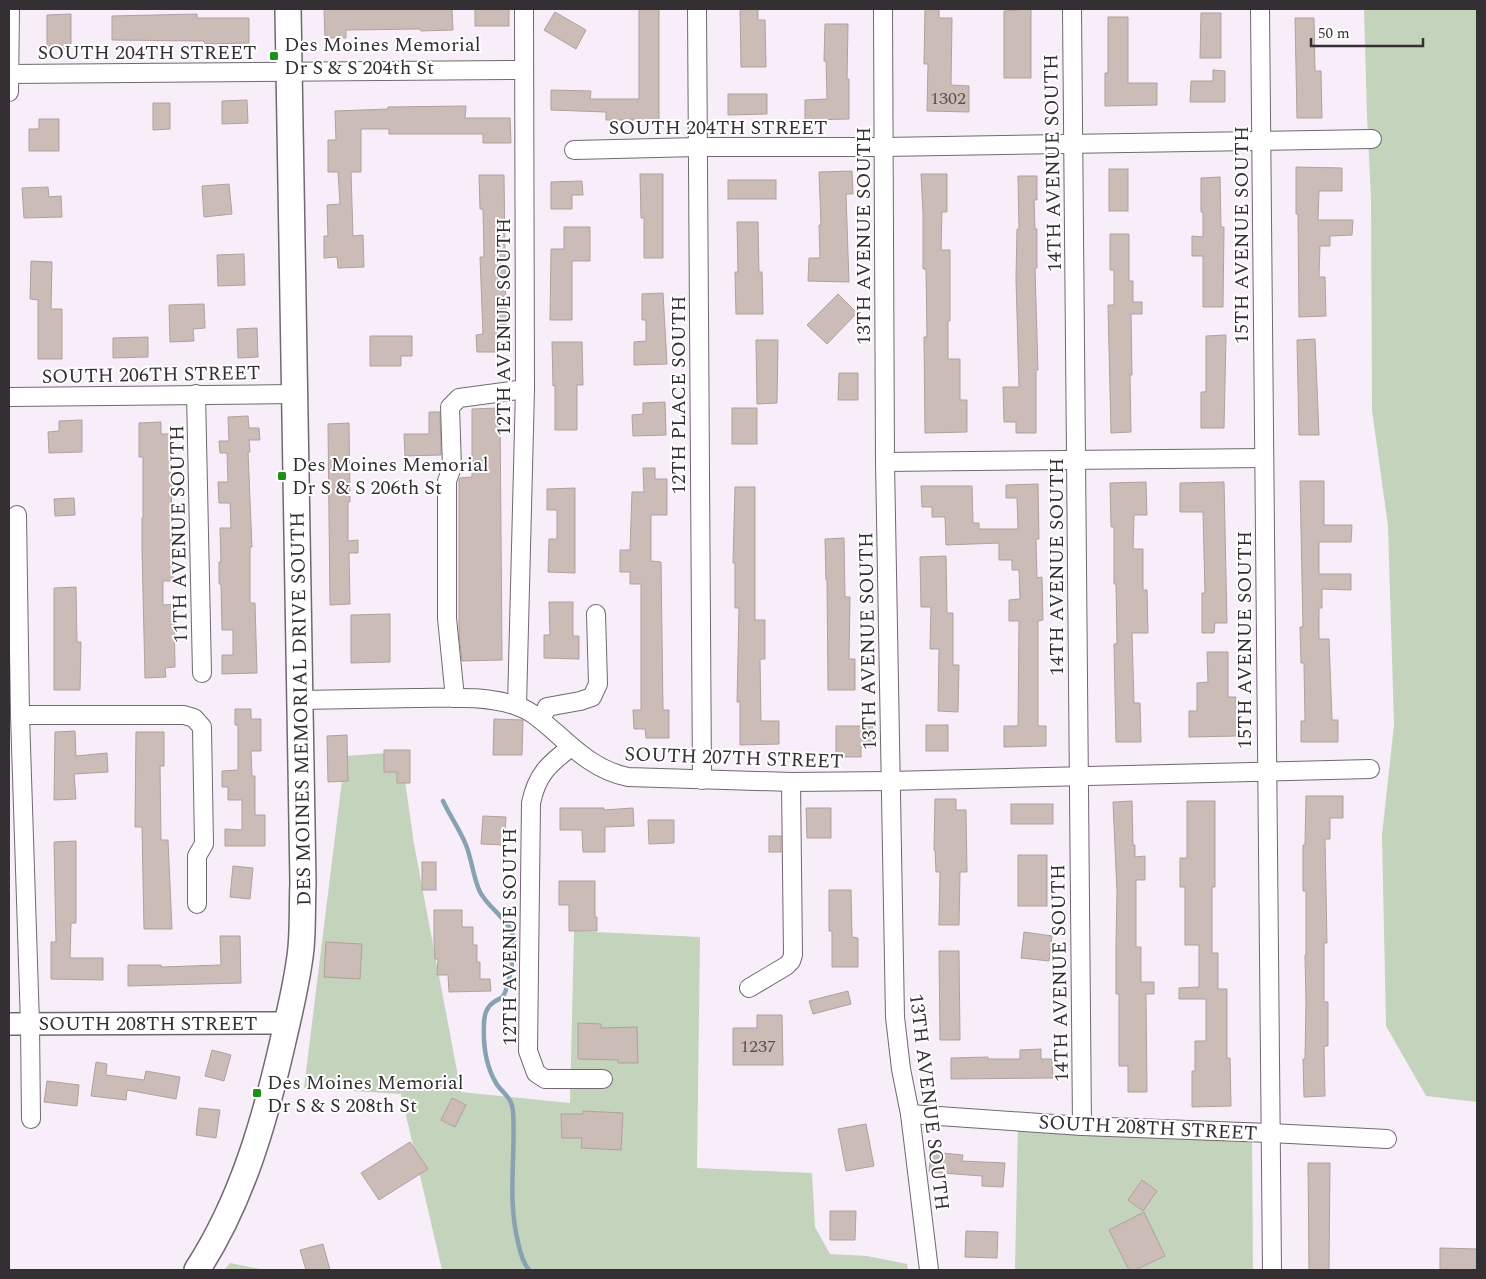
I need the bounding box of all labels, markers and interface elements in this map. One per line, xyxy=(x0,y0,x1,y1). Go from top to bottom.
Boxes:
scale bar xyxy=(1311,15,1424,47)
text: 50 m xyxy=(1318,22,1350,45)
place label: Des Moines Memorial Dr S & S 204th St xyxy=(284,30,481,83)
street label: SOUTH 204TH STREET xyxy=(38,38,256,68)
marker: Des Moines Memorial Dr S & S 204th St xyxy=(268,50,280,62)
street label: 14TH AVENUE SOUTH xyxy=(1036,54,1070,272)
house number: 1302 xyxy=(930,85,966,112)
street label: SOUTH 204TH STREET xyxy=(609,113,827,143)
street label: 15TH AVENUE SOUTH xyxy=(1227,126,1257,344)
street label: 13TH AVENUE SOUTH xyxy=(849,127,879,345)
street label: 12TH AVENUE SOUTH xyxy=(489,218,519,436)
street label: 12TH PLACE SOUTH xyxy=(664,295,694,495)
street label: SOUTH 206TH STREET xyxy=(41,358,261,392)
street label: 11TH AVENUE SOUTH xyxy=(162,425,196,643)
place label: Des Moines Memorial Dr S & S 206th St xyxy=(292,450,489,503)
street label: 14TH AVENUE SOUTH xyxy=(1042,458,1072,676)
marker: Des Moines Memorial Dr S & S 206th St xyxy=(276,470,288,482)
street label: DES MOINES MEMORIAL DRIVE SOUTH xyxy=(283,512,319,906)
street label: 15TH AVENUE SOUTH xyxy=(1230,531,1260,749)
street label: 13TH AVENUE SOUTH xyxy=(851,532,885,750)
street label: SOUTH 207TH STREET xyxy=(624,739,844,777)
street label: 12TH AVENUE SOUTH xyxy=(495,828,525,1046)
street label: 14TH AVENUE SOUTH xyxy=(1043,864,1077,1082)
street label: 13TH AVENUE SOUTH xyxy=(901,992,957,1212)
street label: SOUTH 208TH STREET xyxy=(39,1009,257,1039)
house number: 1237 xyxy=(740,1033,776,1060)
place label: Des Moines Memorial Dr S & S 208th St xyxy=(267,1068,464,1121)
marker: Des Moines Memorial Dr S & S 208th St xyxy=(251,1087,263,1099)
street label: SOUTH 208TH STREET xyxy=(1038,1107,1258,1149)

